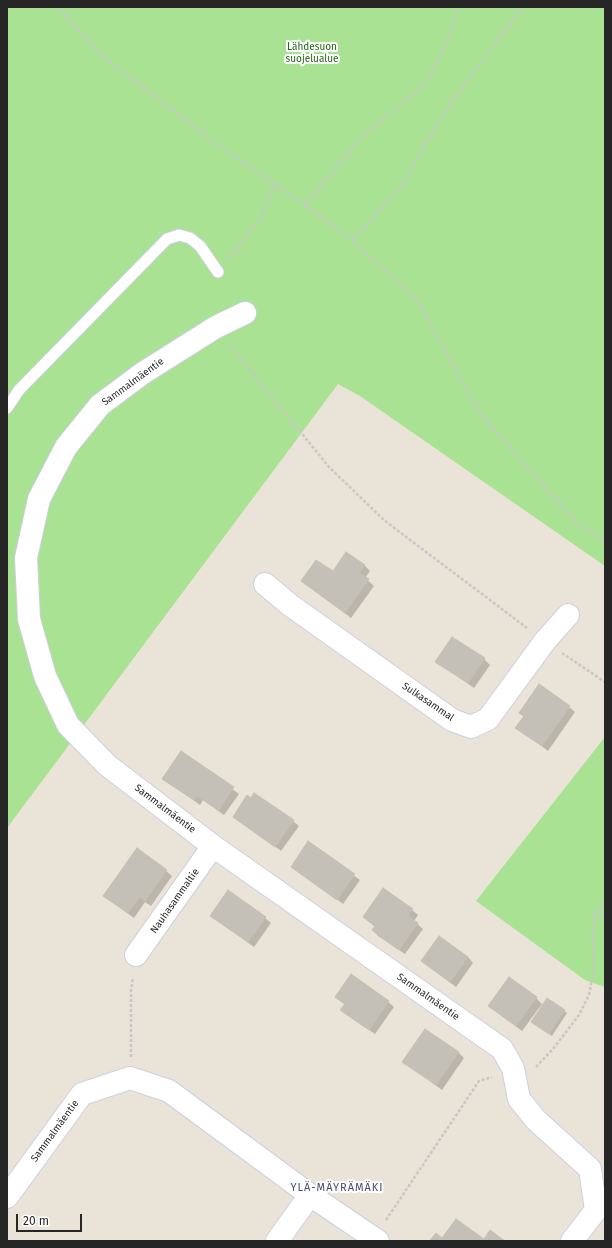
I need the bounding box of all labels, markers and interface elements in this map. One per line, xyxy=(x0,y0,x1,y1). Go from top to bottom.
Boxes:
park label: Lähdesuon suojelualue xyxy=(286,41,338,64)
street label: Sammalmäentie xyxy=(100,356,166,408)
street label: Sulkasammal xyxy=(400,680,456,724)
street label: Sammalmäentie xyxy=(132,782,198,836)
street label: Nauhasammaltie xyxy=(148,866,202,936)
street label: Sammalmäentie xyxy=(394,971,462,1023)
street label: Sammalmäentie xyxy=(29,1098,81,1164)
district label: YLÄ-MÄYRÄMÄKI xyxy=(290,1181,384,1195)
scale bar xyxy=(18,1206,84,1232)
text: 20 m xyxy=(23,1214,49,1228)

